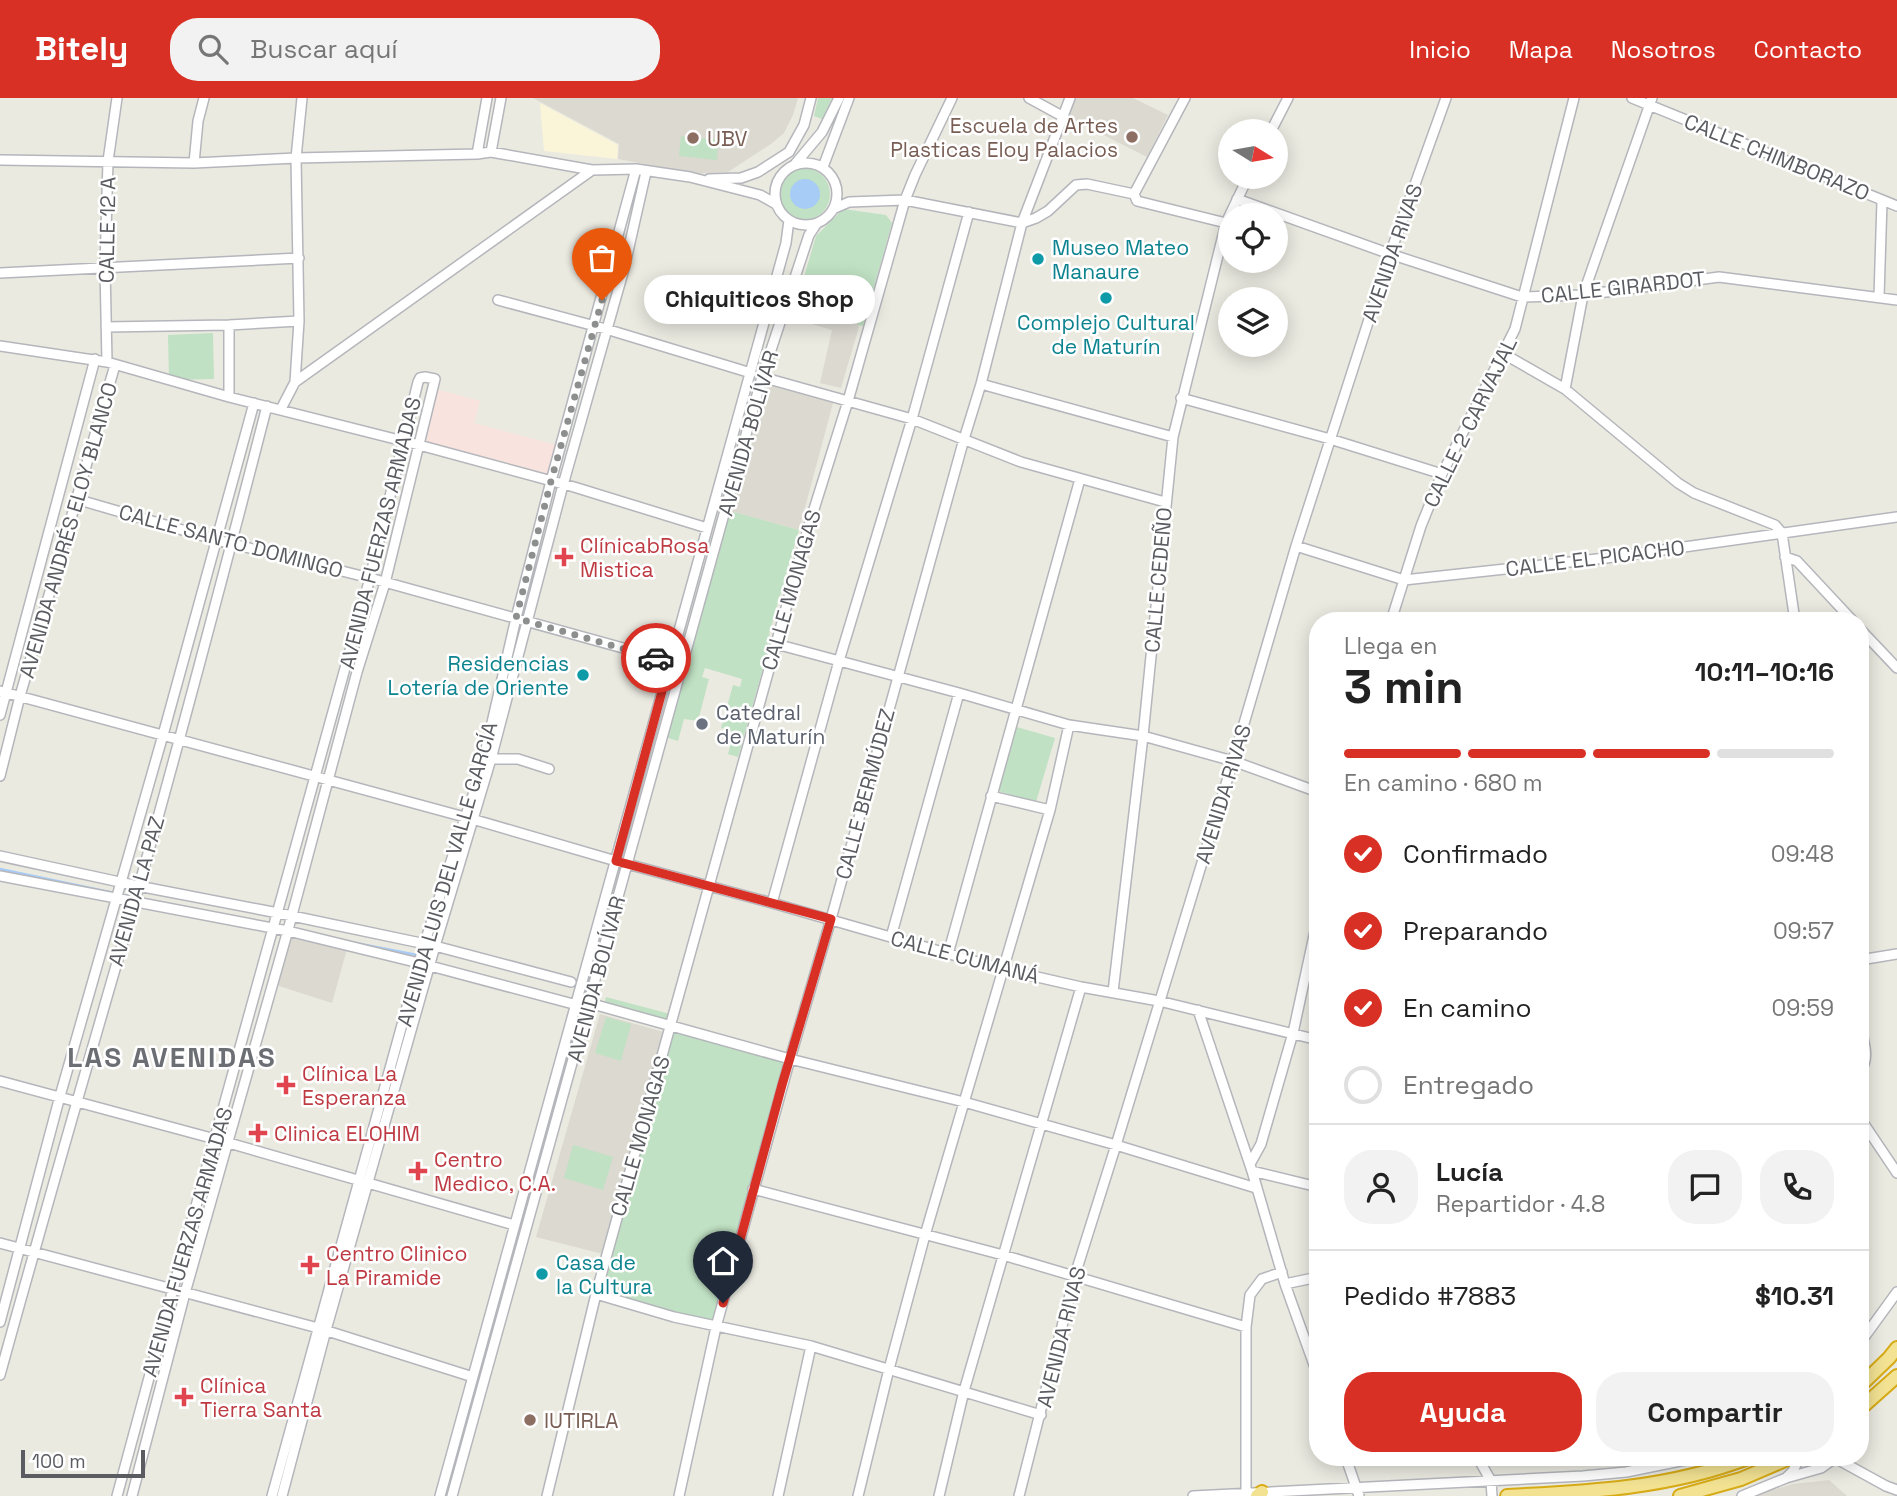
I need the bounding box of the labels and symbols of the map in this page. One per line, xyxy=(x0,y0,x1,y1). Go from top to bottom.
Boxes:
street label: CALLE CHIMBORAZO xyxy=(1680,107,1874,207)
place label: Escuela de Artes Plasticas Eloy Palacios xyxy=(890,112,1118,163)
north arrow xyxy=(1218,119,1288,189)
place label: UBV xyxy=(707,125,748,152)
marker: Escuela de Artes Plasticas Eloy Palacios xyxy=(1124,129,1140,145)
marker: UBV xyxy=(685,130,701,146)
street label: CALLE 12 A xyxy=(93,177,121,283)
street label: AVENIDA RIVAS xyxy=(1356,180,1428,326)
pin xyxy=(572,228,632,300)
place label: Museo Mateo Manaure xyxy=(1052,234,1189,285)
marker: Museo Mateo Manaure xyxy=(1030,251,1046,267)
street label: CALLE GIRARDOT xyxy=(1539,265,1707,309)
callout: Chiquiticos Shop xyxy=(644,276,875,325)
marker: Complejo Cultural de Maturín xyxy=(1098,290,1114,306)
place label: Complejo Cultural de Maturín xyxy=(1017,309,1195,360)
street label: CALLE 2 CARVAJAL xyxy=(1417,332,1523,512)
street label: AVENIDA BOLÍVAR xyxy=(711,347,785,519)
street label: AVENIDA ANDRÉS ELOY BLANCO xyxy=(13,379,123,681)
street label: AVENIDA FUERZAS ARMADAS xyxy=(333,394,427,672)
street label: CALLE SANTO DOMINGO xyxy=(116,498,346,584)
street label: CALLE CEDEÑO xyxy=(1138,506,1178,654)
street label: CALLE MONAGAS xyxy=(755,507,827,673)
place label: ClínicabRosa Mistica xyxy=(580,532,709,583)
street label: CALLE EL PICACHO xyxy=(1504,534,1686,582)
marker: ClínicabRosa Mistica xyxy=(554,547,574,567)
courier xyxy=(621,623,691,693)
place label: Residencias Lotería de Oriente xyxy=(388,650,569,701)
marker: Residencias Lotería de Oriente xyxy=(575,667,591,683)
place label: Catedral de Maturín xyxy=(716,699,825,750)
street label: CALLE BERMÚDEZ xyxy=(829,706,901,882)
marker: Catedral de Maturín xyxy=(694,716,710,732)
street label: AVENIDA LUIS DEL VALLE GARCÍA xyxy=(390,718,504,1030)
street label: AVENIDA RIVAS xyxy=(1189,721,1257,867)
street label: AVENIDA LA PAZ xyxy=(102,813,170,969)
street label: AVENIDA BOLÍVAR xyxy=(561,893,631,1065)
street label: CALLE CUMANÁ xyxy=(888,924,1042,990)
district label: LAS AVENIDAS xyxy=(67,1039,277,1075)
street label: CALLE MONAGAS xyxy=(604,1053,676,1219)
place label: Clínica La Esperanza xyxy=(302,1060,406,1111)
marker: Clínica La Esperanza xyxy=(276,1075,296,1095)
street label: AVENIDA FUERZAS ARMADAS xyxy=(136,1104,238,1380)
place label: Clinica ELOHIM xyxy=(274,1120,420,1147)
marker: Clinica ELOHIM xyxy=(248,1123,268,1143)
place label: Centro Medico, C.A. xyxy=(434,1146,556,1197)
marker: Centro Medico, C.A. xyxy=(408,1161,428,1181)
pin xyxy=(693,1231,753,1303)
place label: Centro Clinico La Piramide xyxy=(326,1240,467,1291)
place label: Casa de la Cultura xyxy=(556,1249,652,1300)
marker: Centro Clinico La Piramide xyxy=(300,1255,320,1275)
street label: AVENIDA RIVAS xyxy=(1030,1264,1092,1410)
marker: Casa de la Cultura xyxy=(534,1266,550,1282)
place label: Clínica Tierra Santa xyxy=(200,1372,322,1423)
marker: Clínica Tierra Santa xyxy=(174,1387,194,1407)
place label: IUTIRLA xyxy=(544,1407,619,1434)
marker: IUTIRLA xyxy=(522,1412,538,1428)
scale bar xyxy=(21,1447,145,1479)

